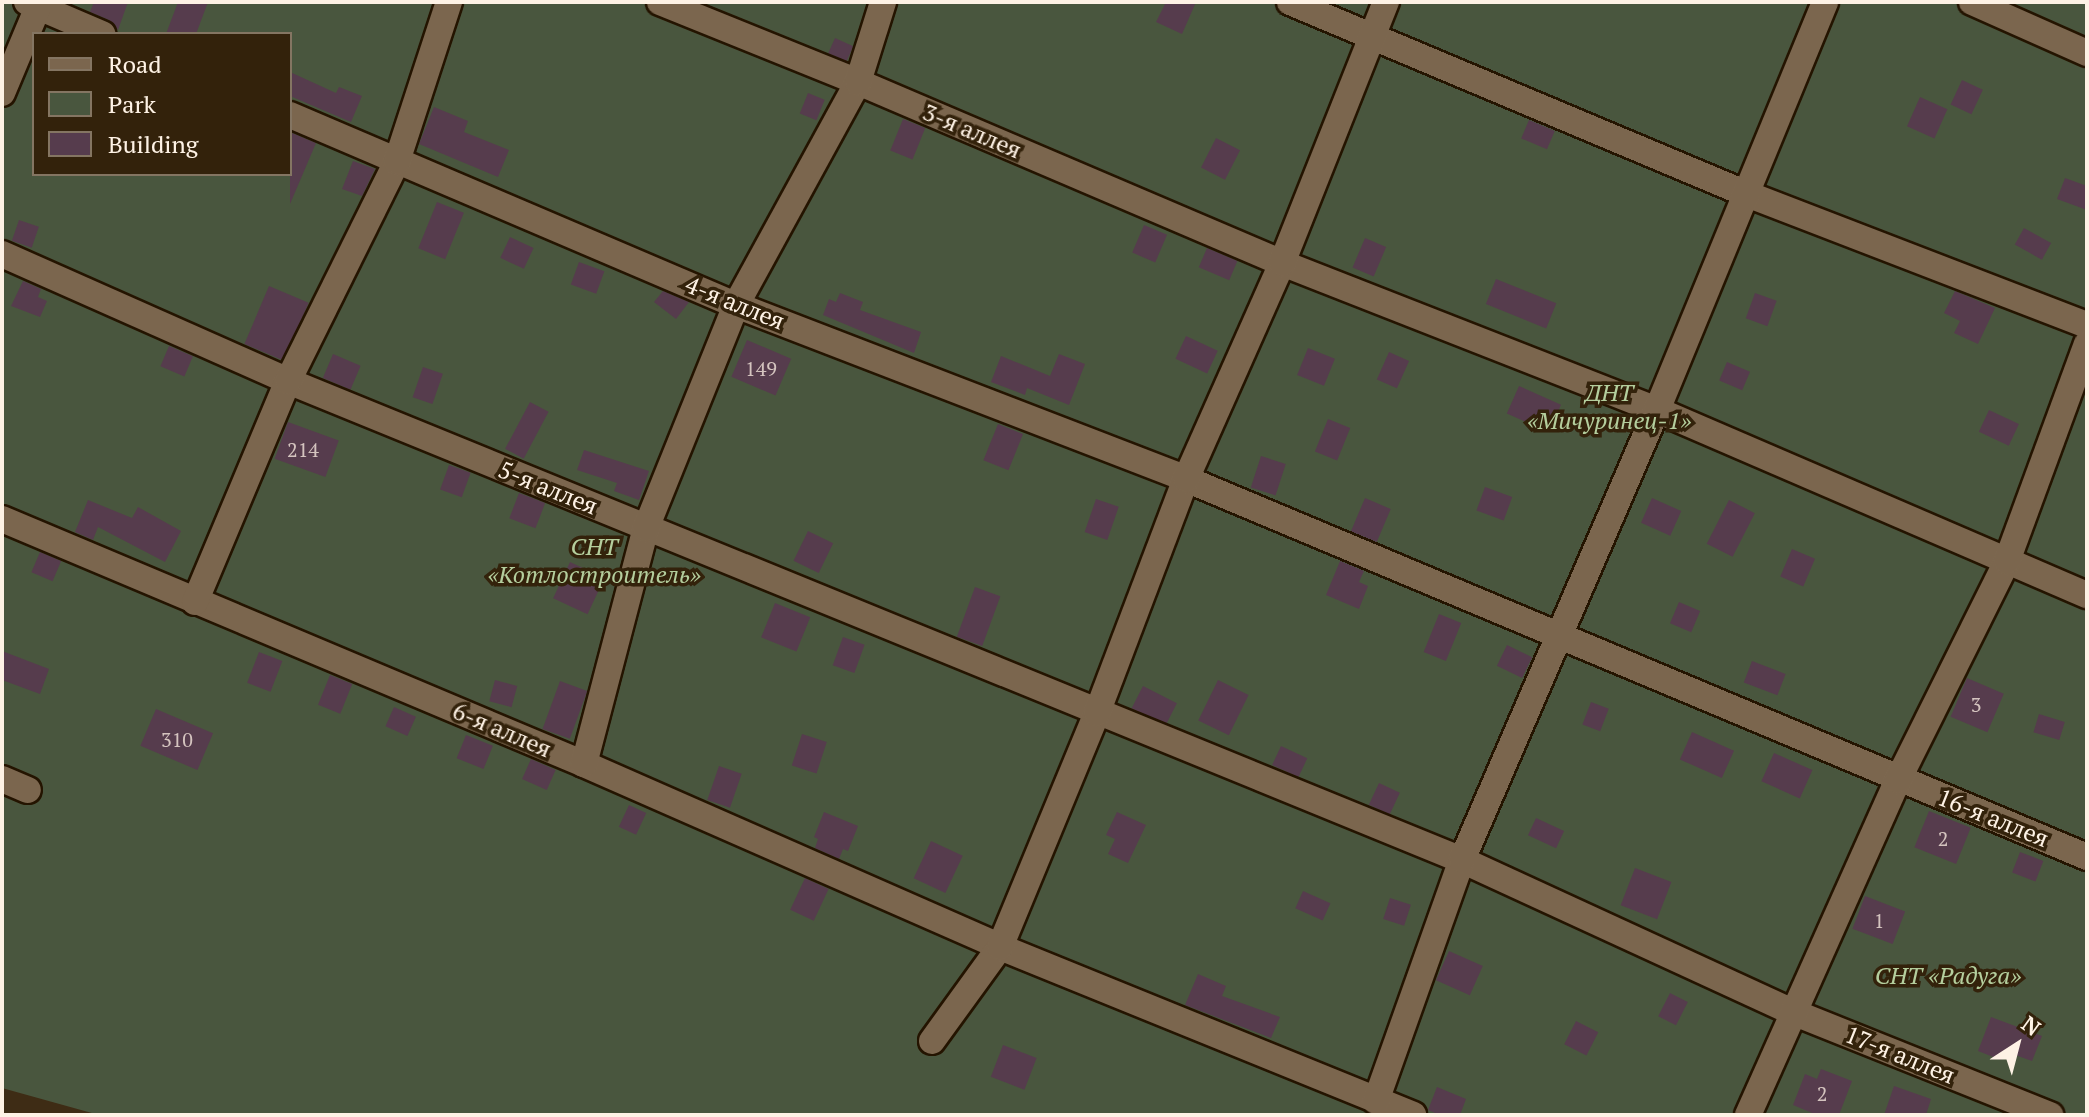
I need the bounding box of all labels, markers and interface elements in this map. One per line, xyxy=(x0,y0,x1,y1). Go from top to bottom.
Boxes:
legend xyxy=(32,32,292,176)
text: Road xyxy=(108,48,162,80)
text: Park xyxy=(108,88,156,120)
street label: 3-я аллея xyxy=(918,97,1026,165)
text: Building xyxy=(108,128,198,160)
street label: 4-я аллея xyxy=(681,270,789,336)
house number: 149 xyxy=(745,356,777,380)
park label: ДНТ «Мичуринец-1» xyxy=(1527,379,1691,435)
house number: 214 xyxy=(287,437,319,461)
street label: 5-я аллея xyxy=(494,455,602,521)
park label: СНТ «Котлостроитель» xyxy=(487,533,701,589)
house number: 3 xyxy=(1971,692,1981,716)
street label: 6-я аллея xyxy=(448,696,556,764)
house number: 310 xyxy=(161,727,193,751)
street label: 16-я аллея xyxy=(1933,783,2053,853)
house number: 2 xyxy=(1938,826,1948,850)
house number: 1 xyxy=(1874,908,1884,932)
park label: СНТ «Радуга» xyxy=(1875,962,2021,990)
north arrow xyxy=(1977,1005,2057,1085)
text: N xyxy=(2016,1009,2047,1042)
street label: 17-я аллея xyxy=(1841,1020,1959,1090)
house number: 2 xyxy=(1817,1081,1827,1105)

